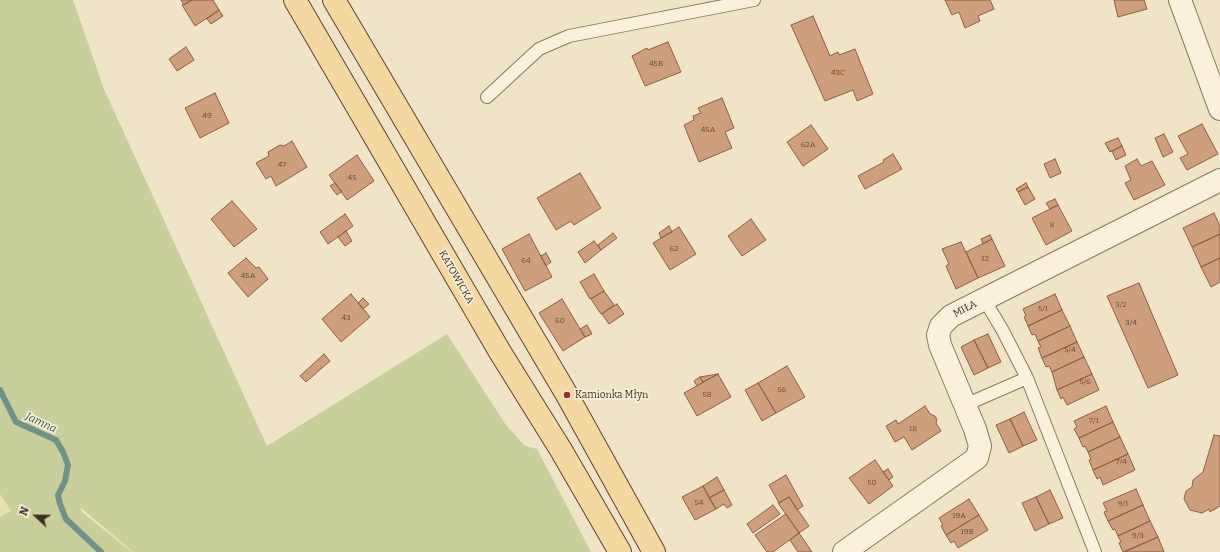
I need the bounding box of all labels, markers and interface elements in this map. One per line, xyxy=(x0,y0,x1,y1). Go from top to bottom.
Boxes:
house number: 45B xyxy=(649,59,663,69)
house number: 43C xyxy=(831,68,845,78)
house number: 49 xyxy=(202,111,212,121)
house number: 45A xyxy=(701,125,715,135)
house number: 62A xyxy=(801,140,815,150)
house number: 47 xyxy=(278,160,286,170)
house number: 45 xyxy=(348,173,356,183)
house number: 8 xyxy=(1050,220,1054,230)
house number: 62 xyxy=(670,244,678,254)
street label: KATOWICKA xyxy=(436,248,476,306)
house number: 12 xyxy=(981,254,989,264)
house number: 64 xyxy=(521,256,531,266)
house number: 45A xyxy=(241,271,255,281)
street label: MIŁA xyxy=(951,298,979,320)
house number: 3/2 xyxy=(1115,300,1127,310)
house number: 5/1 xyxy=(1038,304,1048,314)
house number: 43 xyxy=(341,313,351,323)
house number: 60 xyxy=(555,316,565,326)
house number: 3/4 xyxy=(1125,318,1137,328)
house number: 5/4 xyxy=(1064,345,1076,355)
house number: 5/6 xyxy=(1079,377,1091,387)
house number: 56 xyxy=(778,385,786,395)
place label: Kamionka Młyn xyxy=(575,389,648,401)
marker: Kamionka Młyn xyxy=(562,390,572,400)
house number: 58 xyxy=(702,390,712,400)
water label: Jamna xyxy=(23,410,59,436)
house number: 7/1 xyxy=(1089,416,1099,426)
house number: 18 xyxy=(909,424,917,434)
house number: 7/4 xyxy=(1115,457,1127,467)
house number: 50 xyxy=(867,478,877,488)
north arrow xyxy=(16,496,56,536)
house number: 54 xyxy=(695,498,703,508)
house number: 9/1 xyxy=(1118,499,1128,509)
text: N xyxy=(17,505,32,518)
house number: 19A xyxy=(952,511,966,521)
house number: 19B xyxy=(960,527,974,537)
house number: 9/3 xyxy=(1132,531,1144,541)

